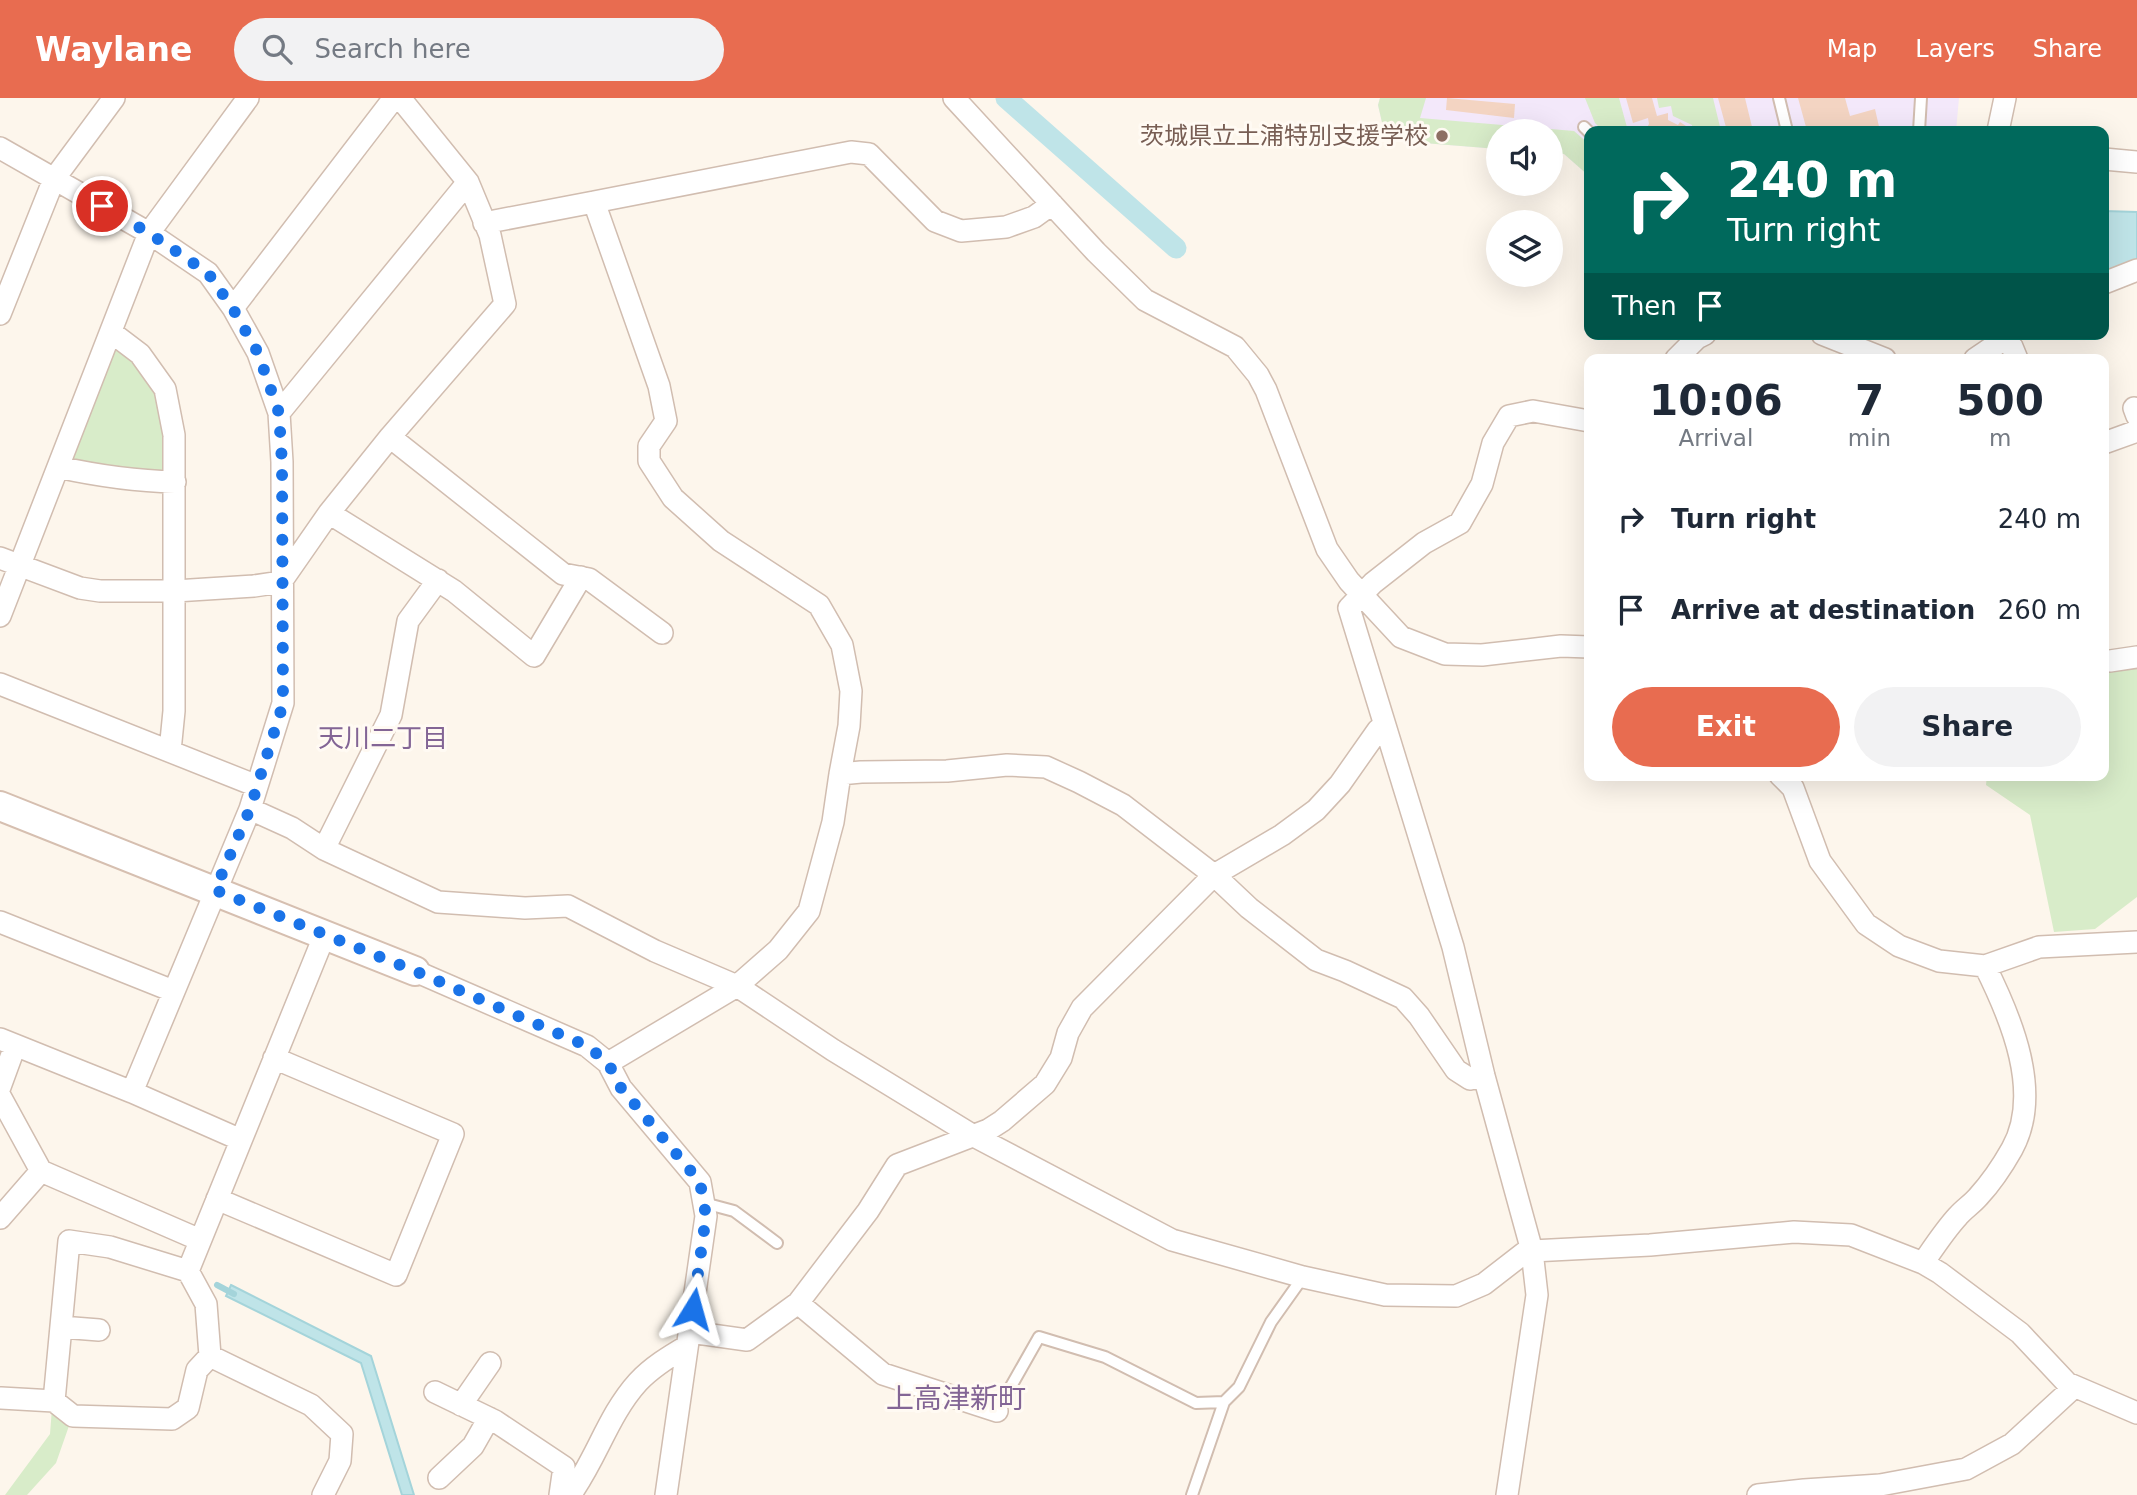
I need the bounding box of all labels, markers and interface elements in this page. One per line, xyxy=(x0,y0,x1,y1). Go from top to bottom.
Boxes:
search box xyxy=(234,18,724,81)
text: Waylane xyxy=(35,30,192,69)
icon: search xyxy=(258,30,296,68)
text: Search here xyxy=(314,34,471,64)
text: Map xyxy=(1827,35,1877,63)
text: Layers xyxy=(1915,35,1995,63)
text: Share xyxy=(2033,35,2102,63)
map controls xyxy=(1486,119,1563,287)
button: sound xyxy=(1486,119,1563,196)
place label: 茨城県立土浦特別支援学校 xyxy=(1140,122,1428,150)
marker: 茨城県立土浦特別支援学校 xyxy=(1434,128,1450,144)
text: 240 m xyxy=(1727,152,1897,209)
icon: right xyxy=(1612,154,1703,245)
pin xyxy=(72,176,132,236)
icon: arrive xyxy=(83,187,121,225)
button: layers xyxy=(1486,210,1563,287)
text: Turn right xyxy=(1727,211,1880,249)
icon: arrive xyxy=(1691,287,1729,325)
text: Then xyxy=(1612,291,1677,321)
text: 10:06 xyxy=(1649,376,1783,425)
text: 7 xyxy=(1855,376,1884,425)
text: 500 xyxy=(1956,376,2044,425)
text: Arrival xyxy=(1679,425,1753,451)
text: min xyxy=(1848,425,1891,451)
text: m xyxy=(1989,425,2011,451)
icon: right xyxy=(1612,500,1650,538)
text: Turn right xyxy=(1671,504,1816,534)
text: 240 m xyxy=(1998,504,2081,534)
icon: arrive xyxy=(1612,591,1650,629)
text: Arrive at destination xyxy=(1671,595,1975,625)
text: 260 m xyxy=(1998,595,2081,625)
button: Exit xyxy=(1612,687,1840,767)
button: Share xyxy=(1854,687,2081,767)
district label: 天川二丁目 xyxy=(318,723,448,753)
position arrow xyxy=(656,1272,730,1346)
district label: 上高津新町 xyxy=(886,1382,1026,1415)

